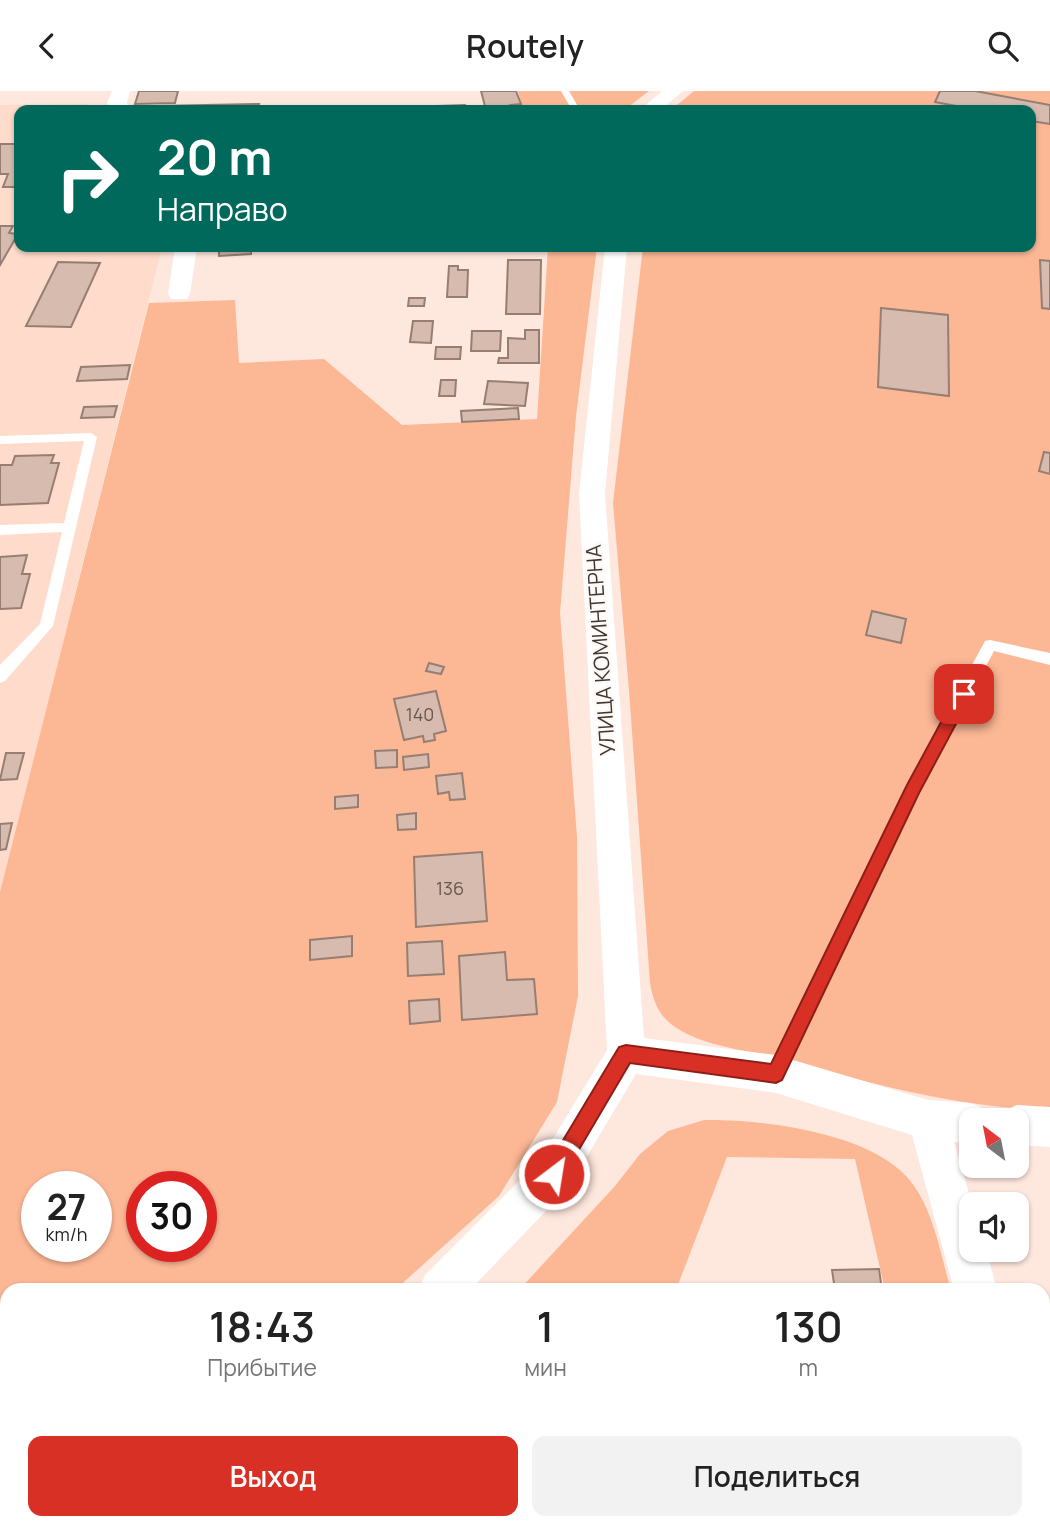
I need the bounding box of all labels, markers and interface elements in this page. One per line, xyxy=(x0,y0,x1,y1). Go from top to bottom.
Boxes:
text: Routely xyxy=(466,24,584,68)
icon: back xyxy=(28,27,66,65)
icon: search xyxy=(984,27,1022,65)
text: 20 m xyxy=(157,123,272,190)
icon: right xyxy=(42,133,133,224)
text: Направо xyxy=(157,187,288,231)
street label: УЛИЦА КОМИНТЕРНА xyxy=(579,544,621,757)
pin xyxy=(934,664,994,724)
icon: arrive xyxy=(945,675,983,713)
house number: 140 xyxy=(406,702,434,726)
house number: 136 xyxy=(436,876,464,900)
north arrow xyxy=(959,1108,1029,1178)
map controls xyxy=(959,1108,1029,1262)
position arrow xyxy=(517,1137,591,1211)
speed limit sign: 30 xyxy=(126,1171,217,1262)
text: 27 xyxy=(47,1183,86,1231)
button: sound xyxy=(959,1192,1029,1262)
text: km/h xyxy=(46,1222,87,1246)
text: 18:43 xyxy=(209,1297,315,1355)
text: 1 xyxy=(537,1297,554,1355)
text: 130 xyxy=(774,1297,843,1355)
text: Прибытие xyxy=(207,1351,317,1383)
text: мин xyxy=(524,1351,567,1383)
text: m xyxy=(799,1351,818,1383)
button: Выход xyxy=(28,1436,518,1516)
button: Поделиться xyxy=(532,1436,1022,1516)

